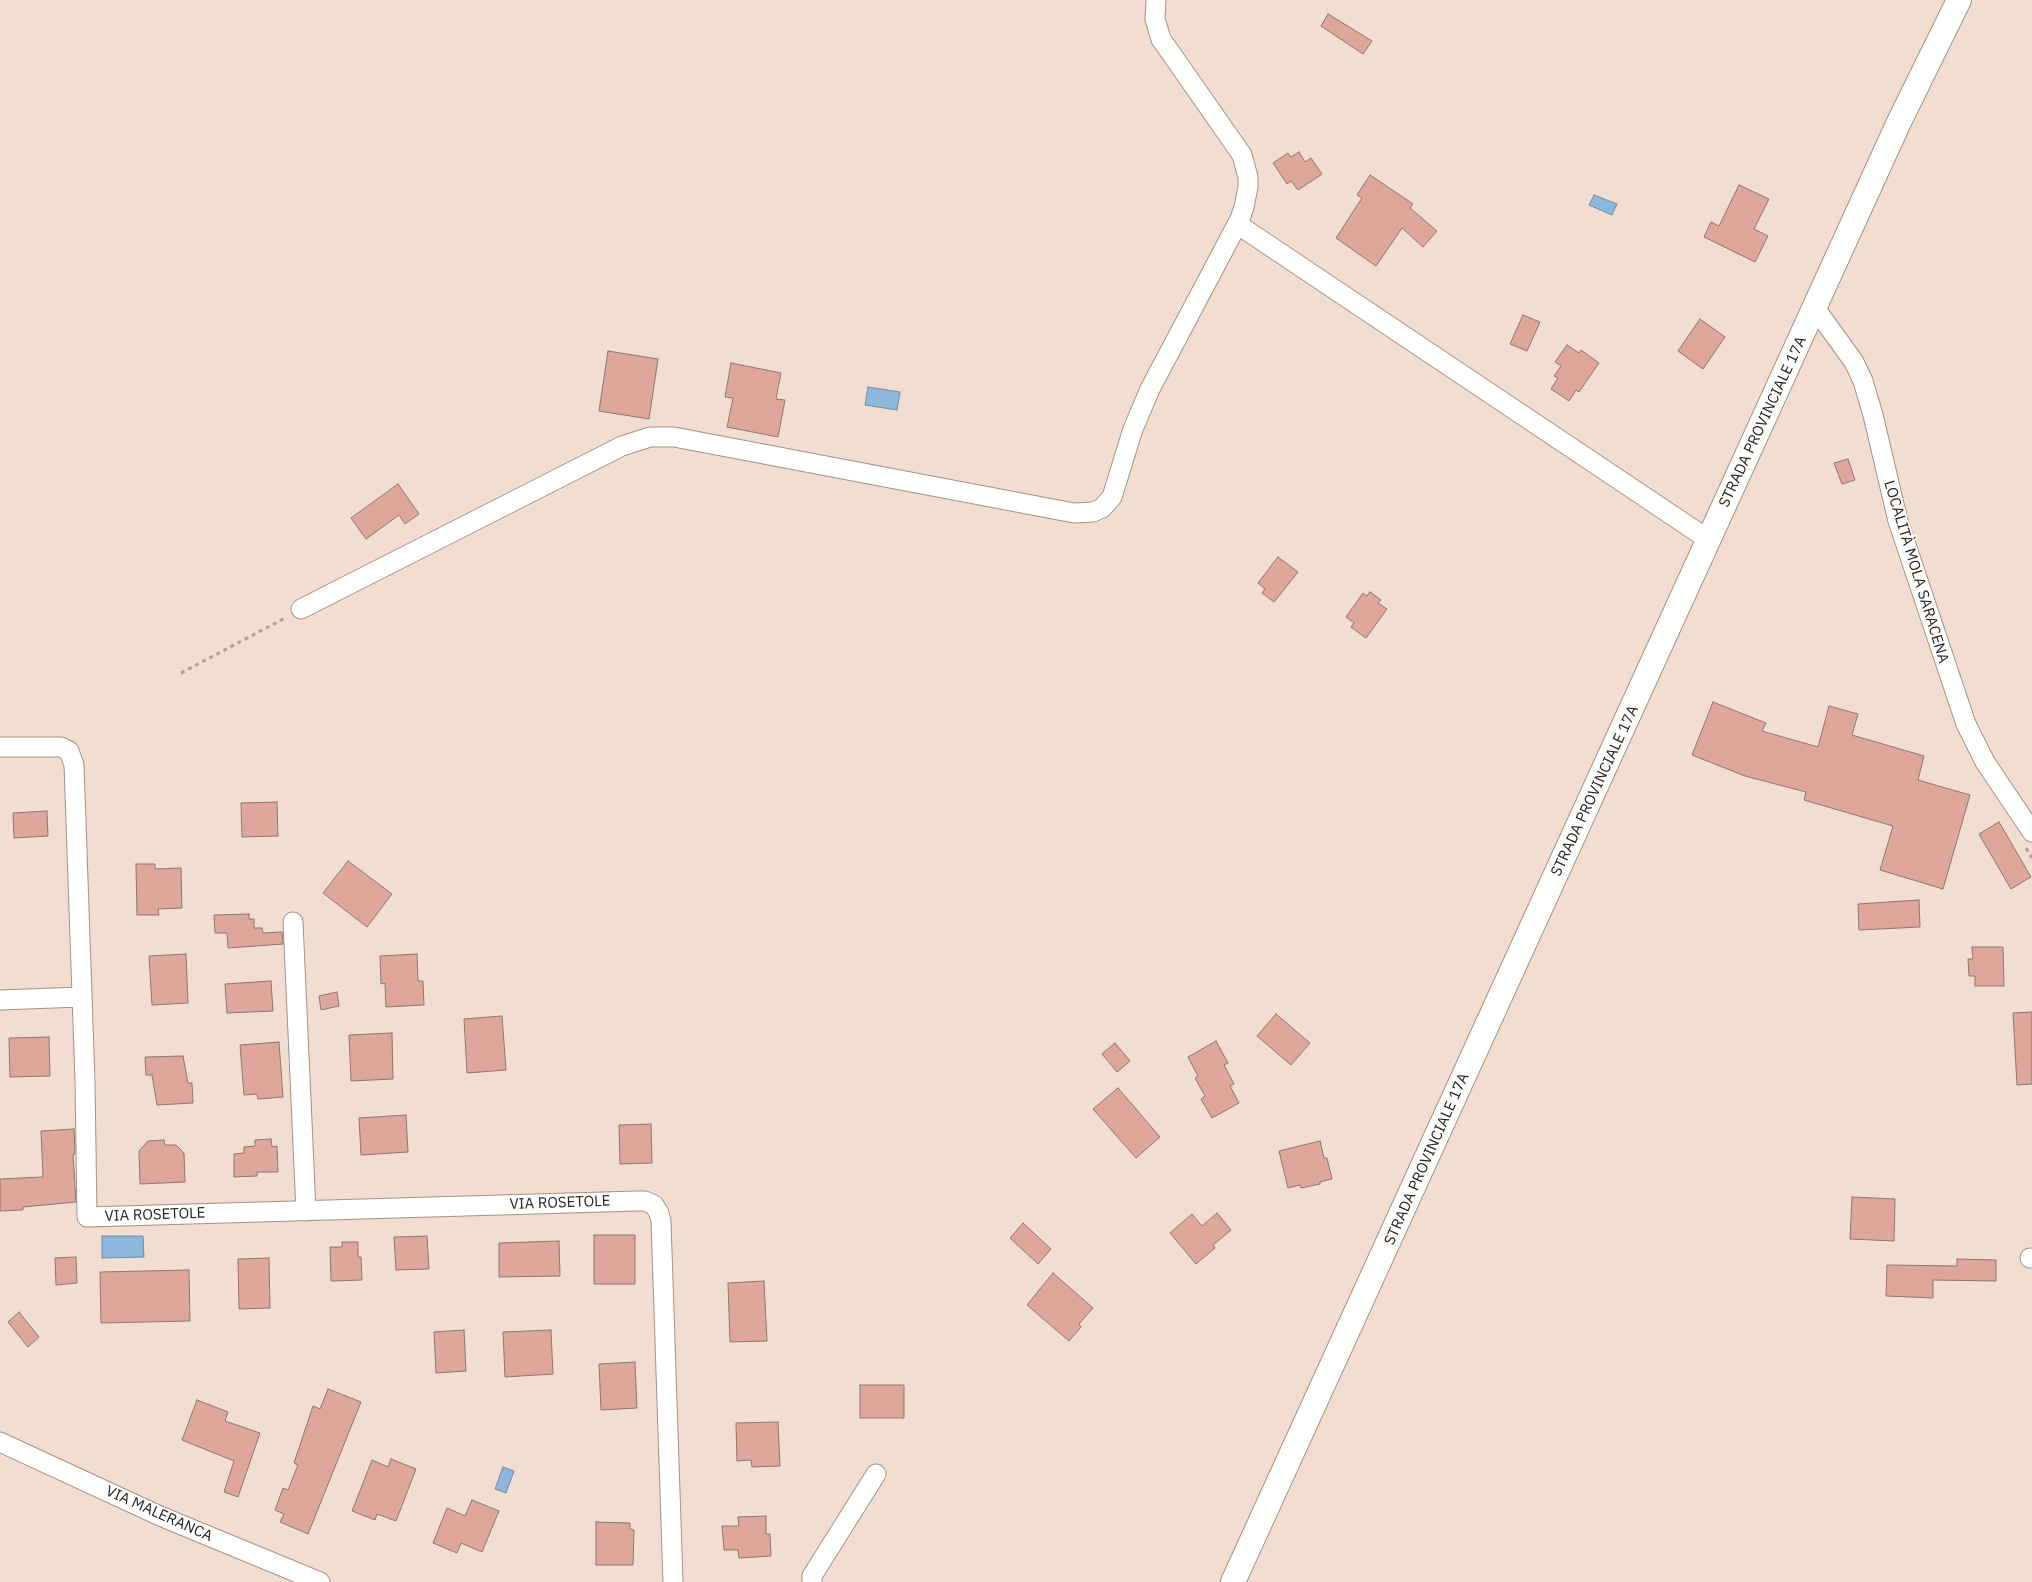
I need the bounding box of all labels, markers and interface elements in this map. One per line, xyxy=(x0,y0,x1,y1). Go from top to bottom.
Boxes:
street label: STRADA PROVINCIALE 17A xyxy=(1715,334,1811,510)
street label: LOCALITÀ MOLA SARACENA xyxy=(1880,478,1952,666)
street label: STRADA PROVINCIALE 17A xyxy=(1547,703,1643,879)
street label: STRADA PROVINCIALE 17A xyxy=(1381,1070,1473,1248)
street label: VIA ROSETOLE xyxy=(509,1192,611,1214)
street label: VIA ROSETOLE xyxy=(104,1204,206,1226)
street label: VIA MALERANCA xyxy=(103,1482,215,1546)

